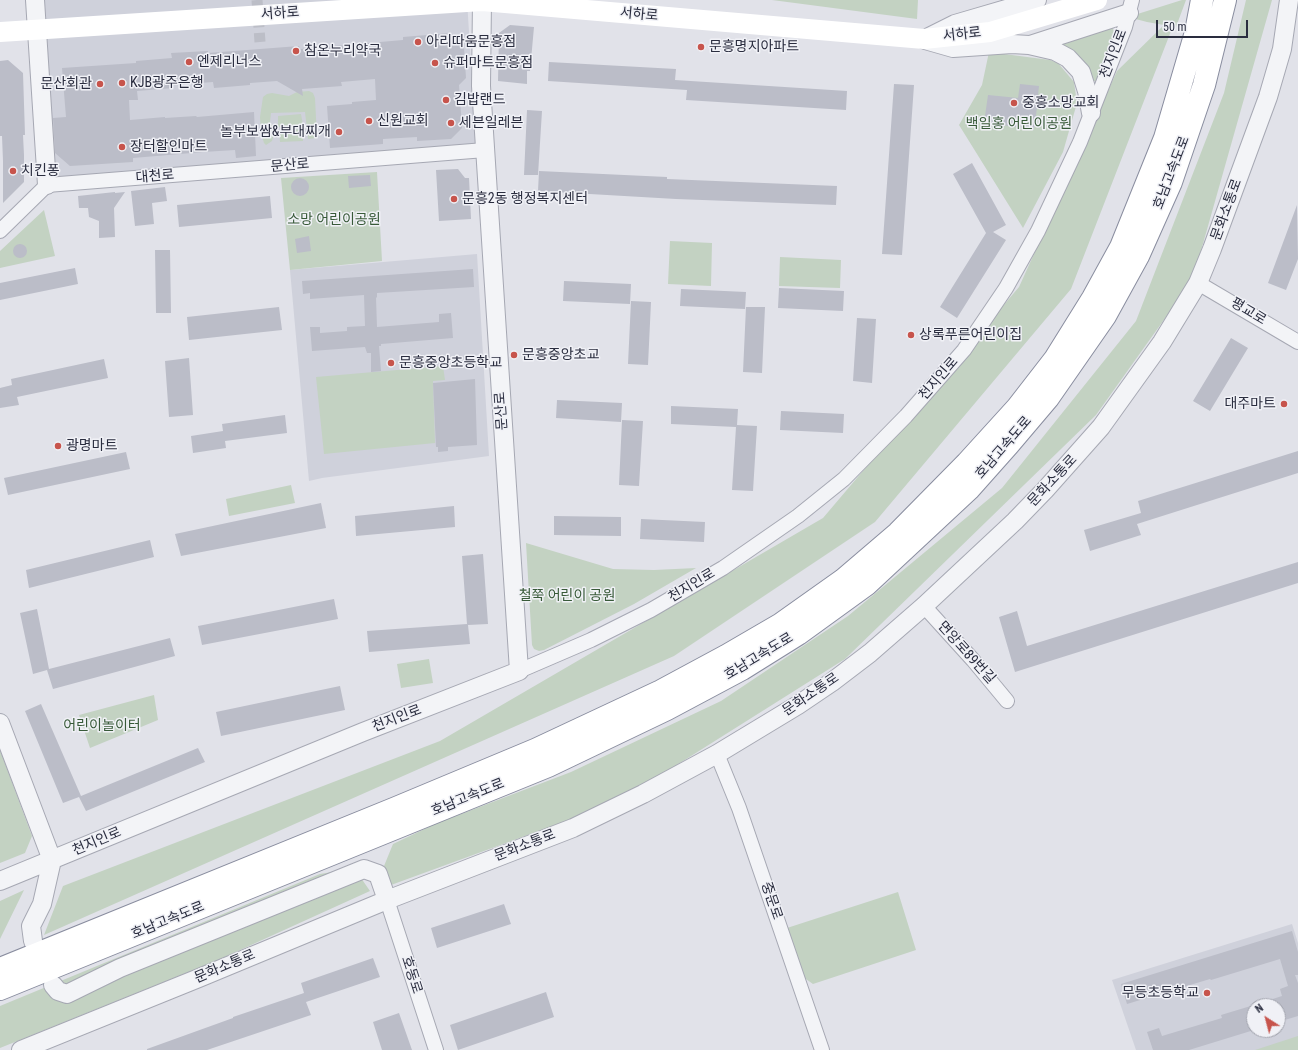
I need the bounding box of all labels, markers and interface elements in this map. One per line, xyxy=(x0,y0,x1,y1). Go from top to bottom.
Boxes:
street label: 서하로 xyxy=(260,4,300,24)
street label: 서하로 xyxy=(619,5,659,25)
scale bar xyxy=(1158,12,1250,38)
text: 50 m xyxy=(1163,20,1187,34)
street label: 서하로 xyxy=(942,25,982,45)
street label: 천지인로 xyxy=(1097,27,1131,81)
place label: 아리따움문흥점 xyxy=(426,34,516,50)
marker: 아리따움문흥점 xyxy=(413,37,423,47)
place label: 문흥명지아파트 xyxy=(709,39,799,55)
marker: 문흥명지아파트 xyxy=(696,42,706,52)
place label: 참온누리약국 xyxy=(304,43,381,59)
marker: 참온누리약국 xyxy=(291,46,301,56)
place label: 엔제리너스 xyxy=(197,54,261,70)
place label: 슈퍼마트문흥점 xyxy=(443,55,533,71)
marker: 엔제리너스 xyxy=(184,57,194,67)
marker: 슈퍼마트문흥점 xyxy=(430,58,440,68)
place label: KJB광주은행 xyxy=(130,75,204,91)
place label: 문산회관 xyxy=(40,76,92,92)
marker: KJB광주은행 xyxy=(117,78,127,88)
marker: 문산회관 xyxy=(95,79,105,89)
place label: 김밥랜드 xyxy=(454,92,506,108)
marker: 김밥랜드 xyxy=(441,95,451,105)
place label: 중흥소망교회 xyxy=(1022,95,1099,111)
marker: 중흥소망교회 xyxy=(1009,98,1019,108)
place label: 신원교회 xyxy=(377,113,429,129)
place label: 세븐일레븐 xyxy=(459,115,523,131)
marker: 신원교회 xyxy=(364,116,374,126)
park label: 백일홍 어린이공원 xyxy=(966,116,1072,132)
marker: 세븐일레븐 xyxy=(446,118,456,128)
place label: 놀부보쌈&부대찌개 xyxy=(220,124,331,140)
marker: 놀부보쌈&부대찌개 xyxy=(334,127,344,137)
street label: 호남고속도로 xyxy=(1150,134,1194,212)
place label: 장터할인마트 xyxy=(130,139,207,155)
marker: 장터할인마트 xyxy=(117,142,127,152)
street label: 문산로 xyxy=(270,156,310,176)
place label: 치킨퐁 xyxy=(21,163,60,179)
marker: 치킨퐁 xyxy=(8,166,18,176)
street label: 대천로 xyxy=(135,167,175,187)
street label: 문화소통로 xyxy=(1208,177,1246,243)
place label: 문흥2동 행정복지센터 xyxy=(462,191,588,207)
marker: 문흥2동 행정복지센터 xyxy=(449,194,459,204)
park label: 소망 어린이공원 xyxy=(287,212,381,228)
street label: 평교로 xyxy=(1227,295,1269,329)
place label: 상록푸른어린이집 xyxy=(919,327,1022,343)
marker: 상록푸른어린이집 xyxy=(906,330,916,340)
place label: 문흥중앙초교 xyxy=(522,347,599,363)
marker: 문흥중앙초교 xyxy=(509,350,519,360)
street label: 천지인로 xyxy=(916,354,962,404)
place label: 문흥중앙초등학교 xyxy=(399,355,502,371)
marker: 문흥중앙초등학교 xyxy=(386,358,396,368)
street label: 문산로 xyxy=(492,391,512,431)
place label: 대주마트 xyxy=(1224,396,1276,412)
marker: 대주마트 xyxy=(1279,399,1289,409)
street label: 호남고속도로 xyxy=(972,413,1036,483)
place label: 광명마트 xyxy=(66,438,118,454)
marker: 광명마트 xyxy=(53,441,63,451)
street label: 문화소통로 xyxy=(1025,452,1081,510)
street label: 천지인로 xyxy=(666,566,718,606)
park label: 철쭉 어린이 공원 xyxy=(519,588,615,604)
street label: 면앙로89번길 xyxy=(934,618,998,688)
street label: 호남고속도로 xyxy=(722,630,796,684)
street label: 문화소통로 xyxy=(780,670,842,720)
street label: 천지인로 xyxy=(370,702,424,736)
park label: 어린이놀이터 xyxy=(63,718,141,734)
street label: 호남고속도로 xyxy=(429,776,507,820)
street label: 천지인로 xyxy=(70,824,124,860)
street label: 문화소통로 xyxy=(492,827,558,865)
street label: 중문로 xyxy=(757,880,785,922)
street label: 호남고속도로 xyxy=(129,899,207,943)
street label: 문화소통로 xyxy=(192,947,258,987)
street label: 호동로 xyxy=(397,954,425,996)
place label: 무등초등학교 xyxy=(1122,985,1199,1001)
marker: 무등초등학교 xyxy=(1202,988,1212,998)
north arrow xyxy=(1246,998,1286,1038)
text: N xyxy=(1253,1001,1266,1016)

